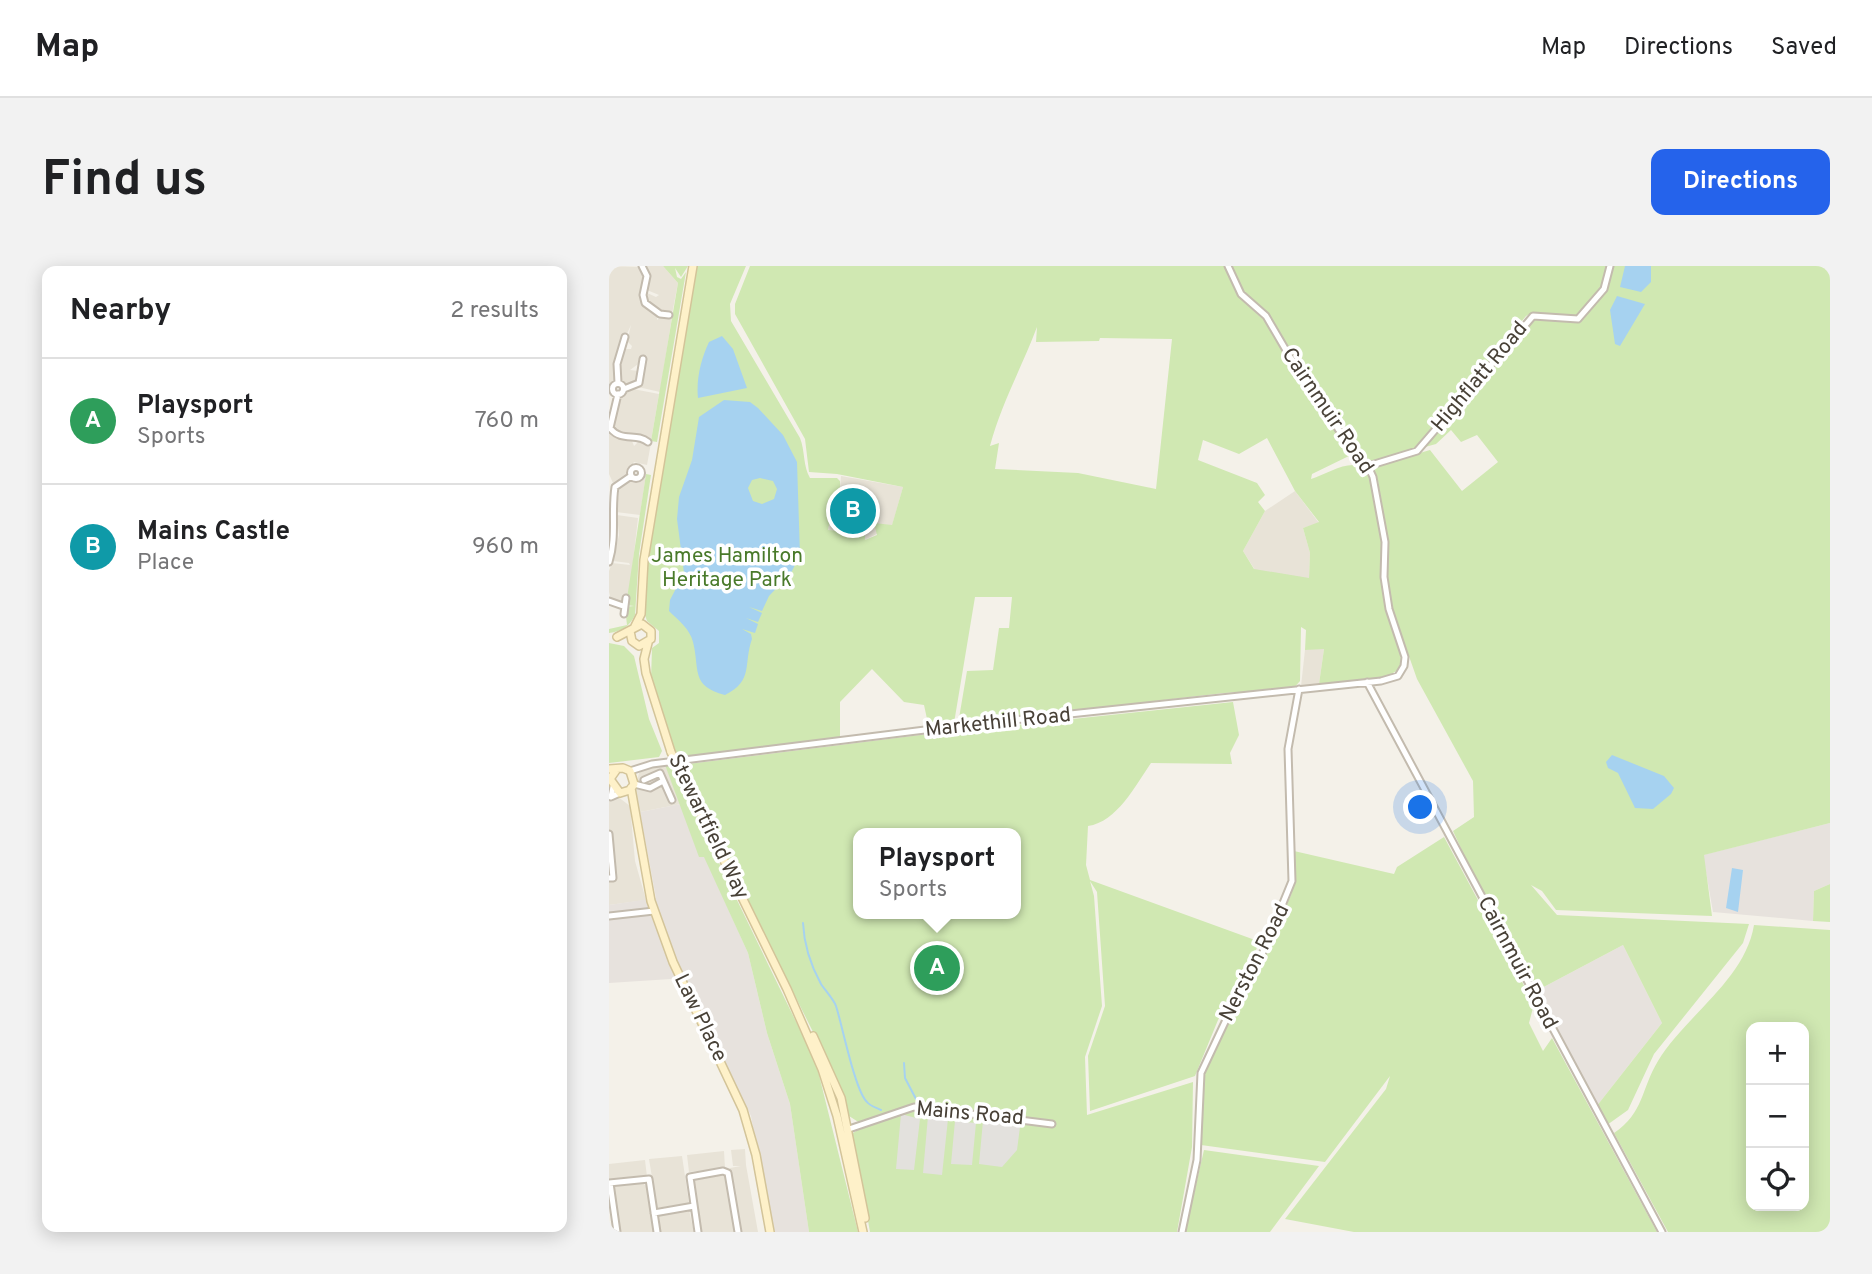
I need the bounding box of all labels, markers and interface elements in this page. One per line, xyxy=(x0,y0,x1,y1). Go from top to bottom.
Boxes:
text: Map xyxy=(35,27,99,69)
text: Map xyxy=(1541,33,1586,63)
text: Directions xyxy=(1624,33,1733,63)
text: Saved xyxy=(1771,33,1837,63)
button: Directions xyxy=(1651,149,1830,215)
text: Find us xyxy=(42,151,207,213)
text: Nearby xyxy=(70,293,171,330)
text: 2 results xyxy=(450,297,539,326)
street label: Highflatt Road xyxy=(1426,316,1534,438)
street label: Cairnmuir Road xyxy=(1275,343,1379,479)
text: Playsport xyxy=(137,390,253,423)
text: A xyxy=(85,407,101,436)
text: 760 m xyxy=(475,407,539,436)
text: Sports xyxy=(137,423,205,452)
pin: B xyxy=(830,485,876,537)
text: Mains Castle xyxy=(137,516,290,549)
text: B xyxy=(85,533,101,562)
text: 960 m xyxy=(472,533,539,562)
park label: James Hamilton Heritage Park xyxy=(651,543,803,594)
text: Place xyxy=(137,549,194,578)
street label: Markethill Road xyxy=(924,702,1072,744)
street label: Stewartfield Way xyxy=(661,750,755,904)
your location xyxy=(1403,790,1437,824)
popup xyxy=(853,828,1021,919)
text: Playsport xyxy=(879,843,995,876)
text: Sports xyxy=(879,876,947,905)
street label: Cairnmuir Road xyxy=(1471,892,1563,1034)
street label: Nerston Road xyxy=(1214,900,1296,1026)
pin: A xyxy=(914,942,960,994)
street label: Law Place xyxy=(667,970,733,1066)
map controls xyxy=(1746,1022,1809,1211)
button: + xyxy=(1746,1022,1809,1085)
button: − xyxy=(1746,1085,1809,1148)
street label: Mains Road xyxy=(915,1096,1025,1132)
button: locate xyxy=(1746,1148,1809,1211)

